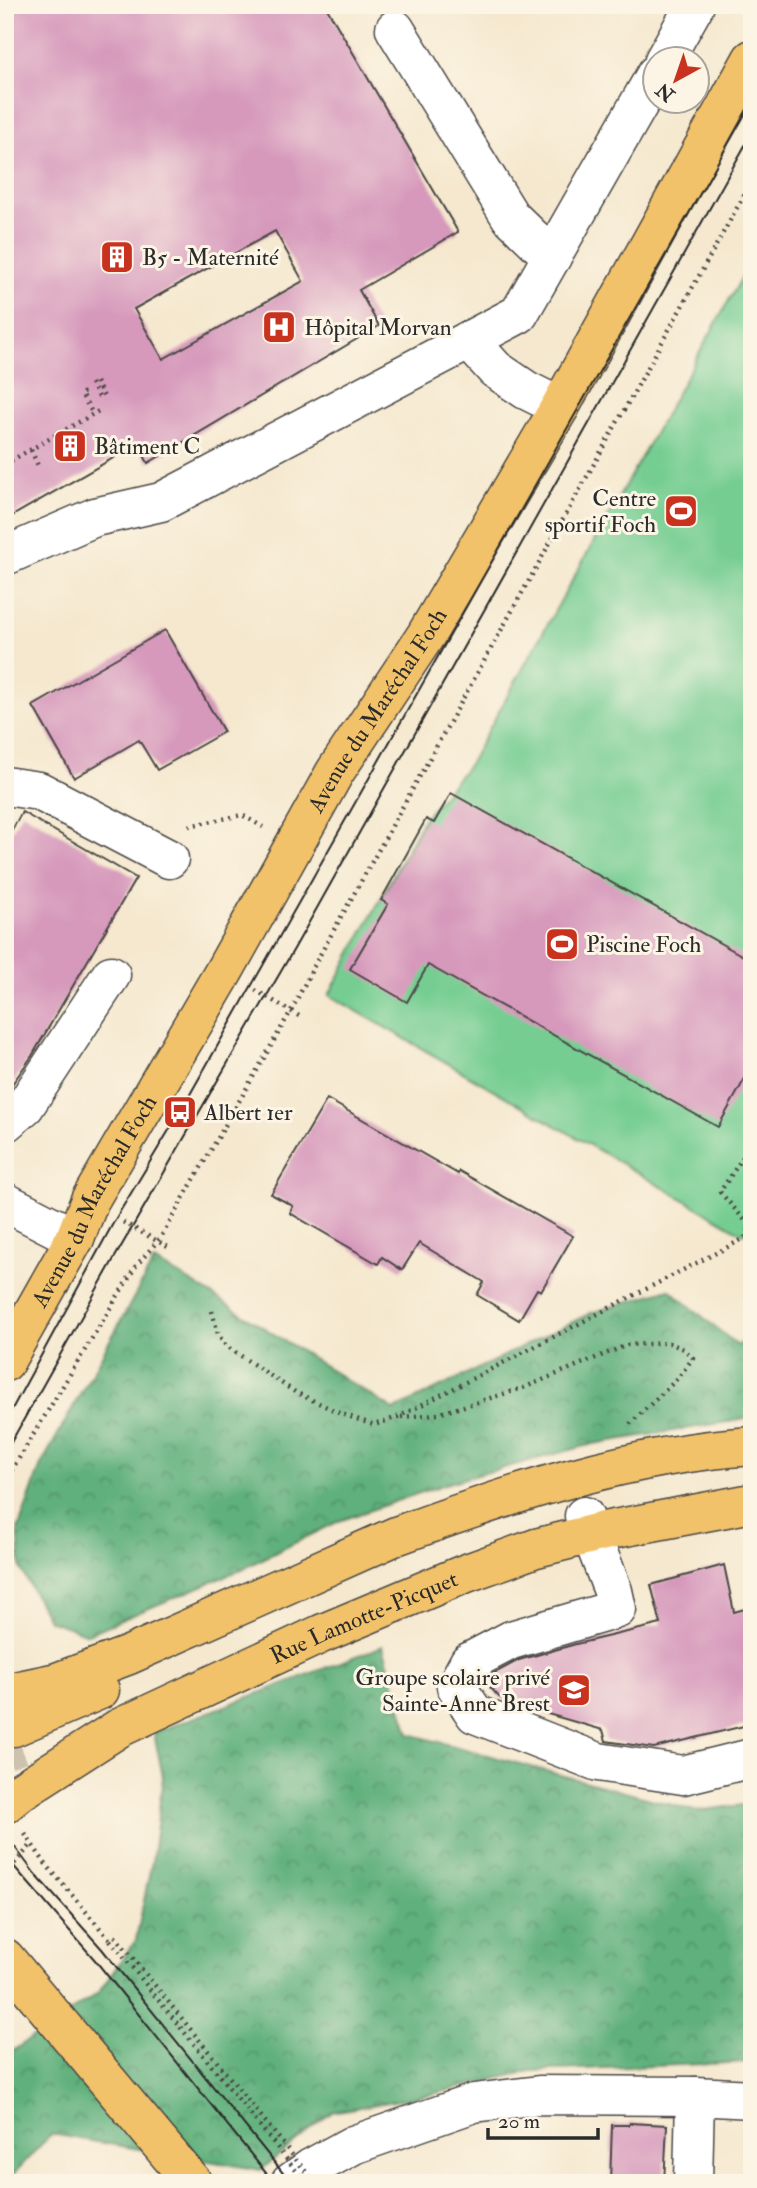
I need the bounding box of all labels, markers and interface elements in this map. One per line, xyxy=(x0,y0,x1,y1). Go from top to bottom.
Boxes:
north arrow xyxy=(642,46,712,116)
text: N xyxy=(651,77,681,108)
building icon: B5 - Maternité xyxy=(98,238,136,276)
place label: B5 - Maternité xyxy=(142,243,279,272)
hospital icon: Hôpital Morvan xyxy=(260,308,298,346)
place label: Hôpital Morvan xyxy=(304,313,452,343)
building icon: Bâtiment C xyxy=(51,427,89,465)
place label: Bâtiment C xyxy=(94,432,200,461)
place label: Centre sportif Foch xyxy=(545,484,656,540)
sports icon: Centre sportif Foch xyxy=(662,492,700,530)
street label: Avenue du Maréchal Foch xyxy=(301,603,453,819)
sports icon: Piscine Foch xyxy=(543,925,581,963)
place label: Piscine Foch xyxy=(586,930,701,959)
street label: Avenue du Maréchal Foch xyxy=(24,1090,163,1313)
bus stop icon: Albert 1er xyxy=(161,1093,199,1131)
place label: Albert 1er xyxy=(203,1098,293,1127)
street label: Rue Lamotte-Picquet xyxy=(266,1564,462,1671)
place label: Groupe scolaire privé Sainte-Anne Brest xyxy=(355,1663,550,1718)
school or university icon: Groupe scolaire privé Sainte-Anne Brest xyxy=(555,1671,593,1709)
scale bar xyxy=(488,2097,598,2141)
text: 20 m xyxy=(498,2108,540,2135)

